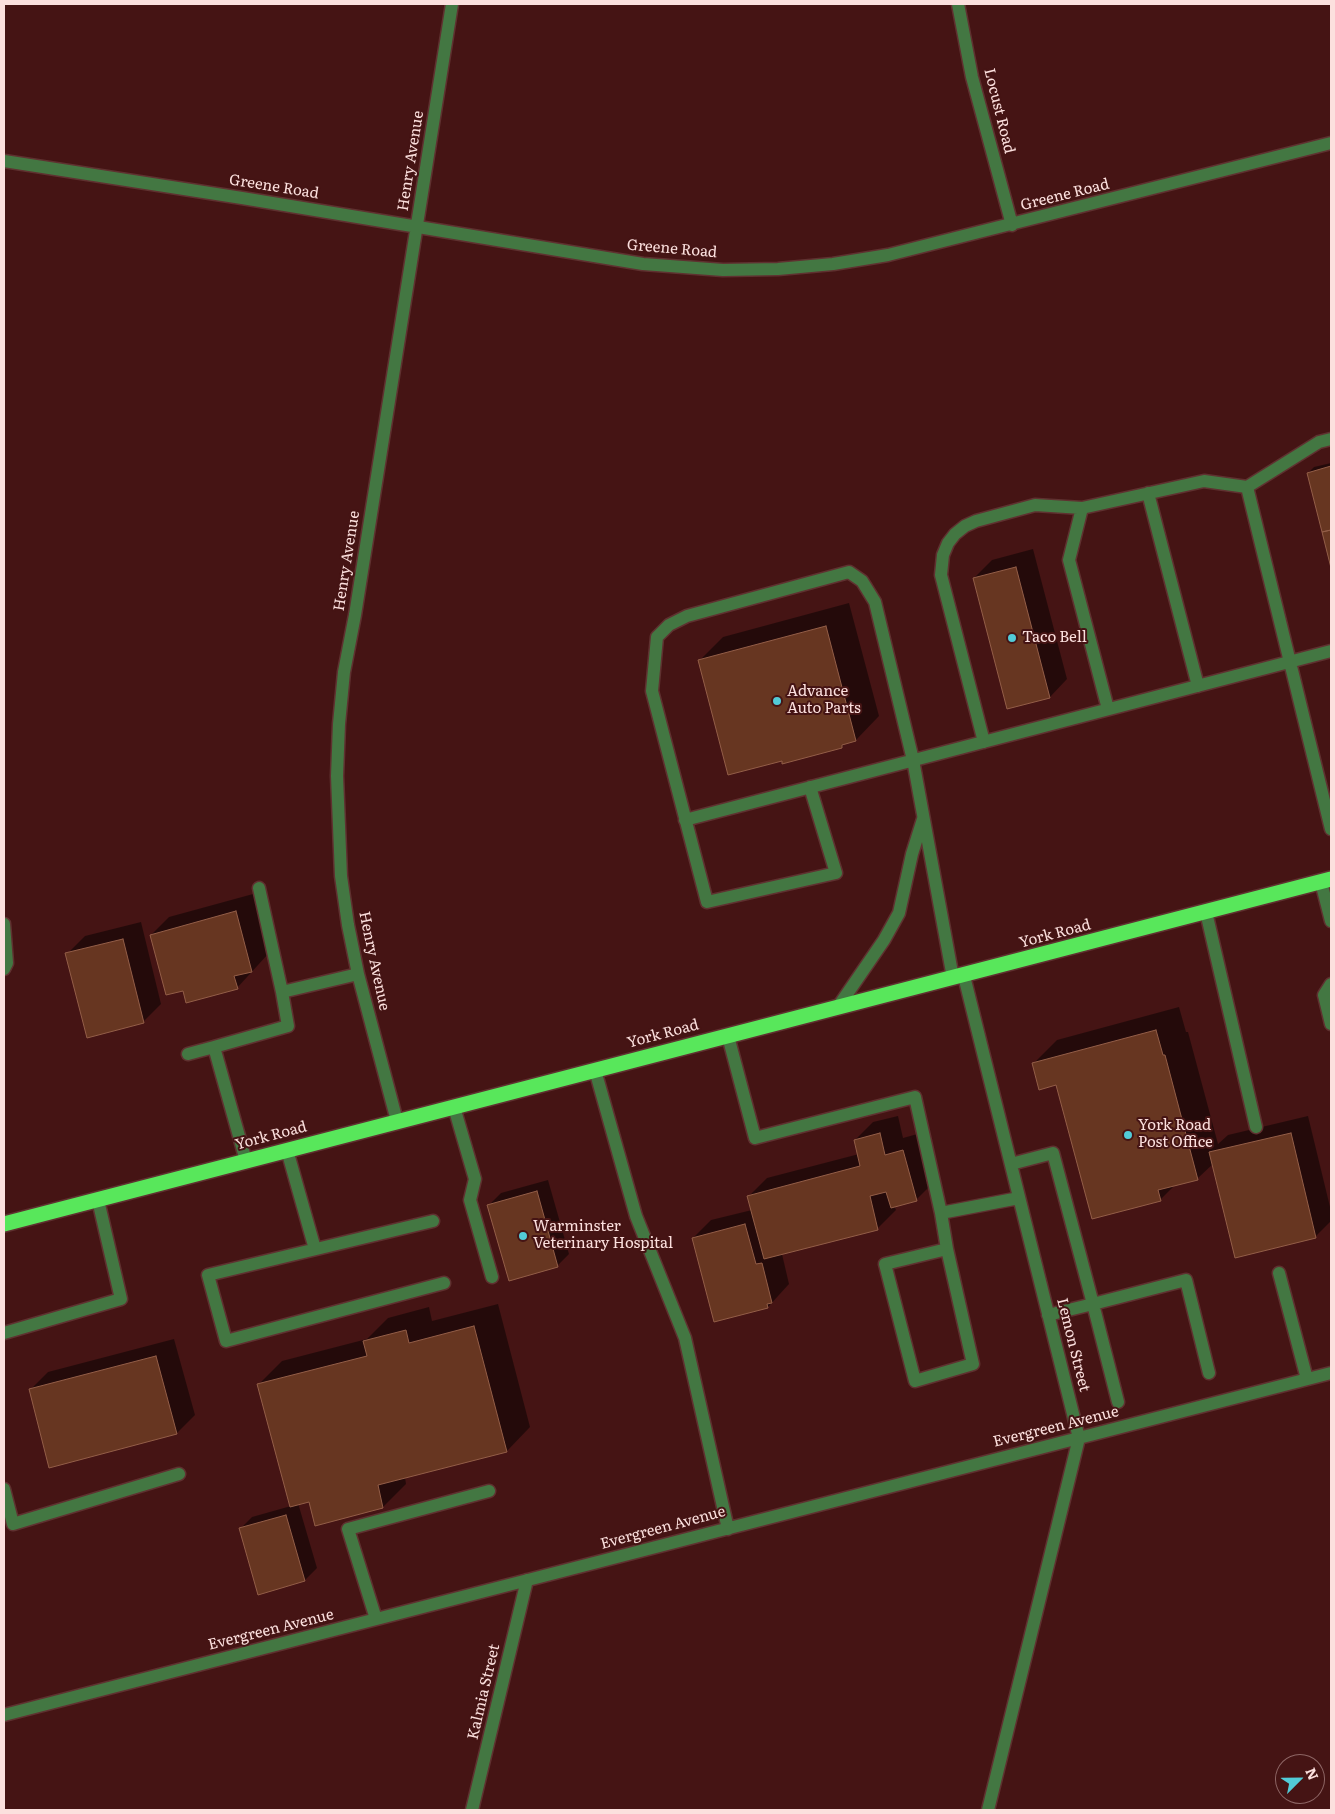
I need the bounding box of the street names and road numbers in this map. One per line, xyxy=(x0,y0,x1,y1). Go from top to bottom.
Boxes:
street label: Locust Road xyxy=(980,66,1018,156)
street label: Henry Avenue xyxy=(394,110,428,212)
street label: Greene Road xyxy=(228,171,320,203)
street label: Greene Road xyxy=(1019,175,1111,215)
street label: Greene Road xyxy=(626,236,718,262)
street label: Henry Avenue xyxy=(330,510,364,612)
street label: Henry Avenue xyxy=(355,910,393,1012)
street label: York Road xyxy=(1017,916,1093,952)
street label: York Road xyxy=(625,1016,701,1052)
street label: York Road xyxy=(233,1118,309,1154)
street label: Lemon Street xyxy=(1053,1296,1093,1394)
street label: Evergreen Avenue xyxy=(991,1403,1121,1451)
street label: Evergreen Avenue xyxy=(598,1503,728,1553)
street label: Evergreen Avenue xyxy=(206,1606,336,1654)
street label: Kalmia Street xyxy=(464,1642,504,1742)

